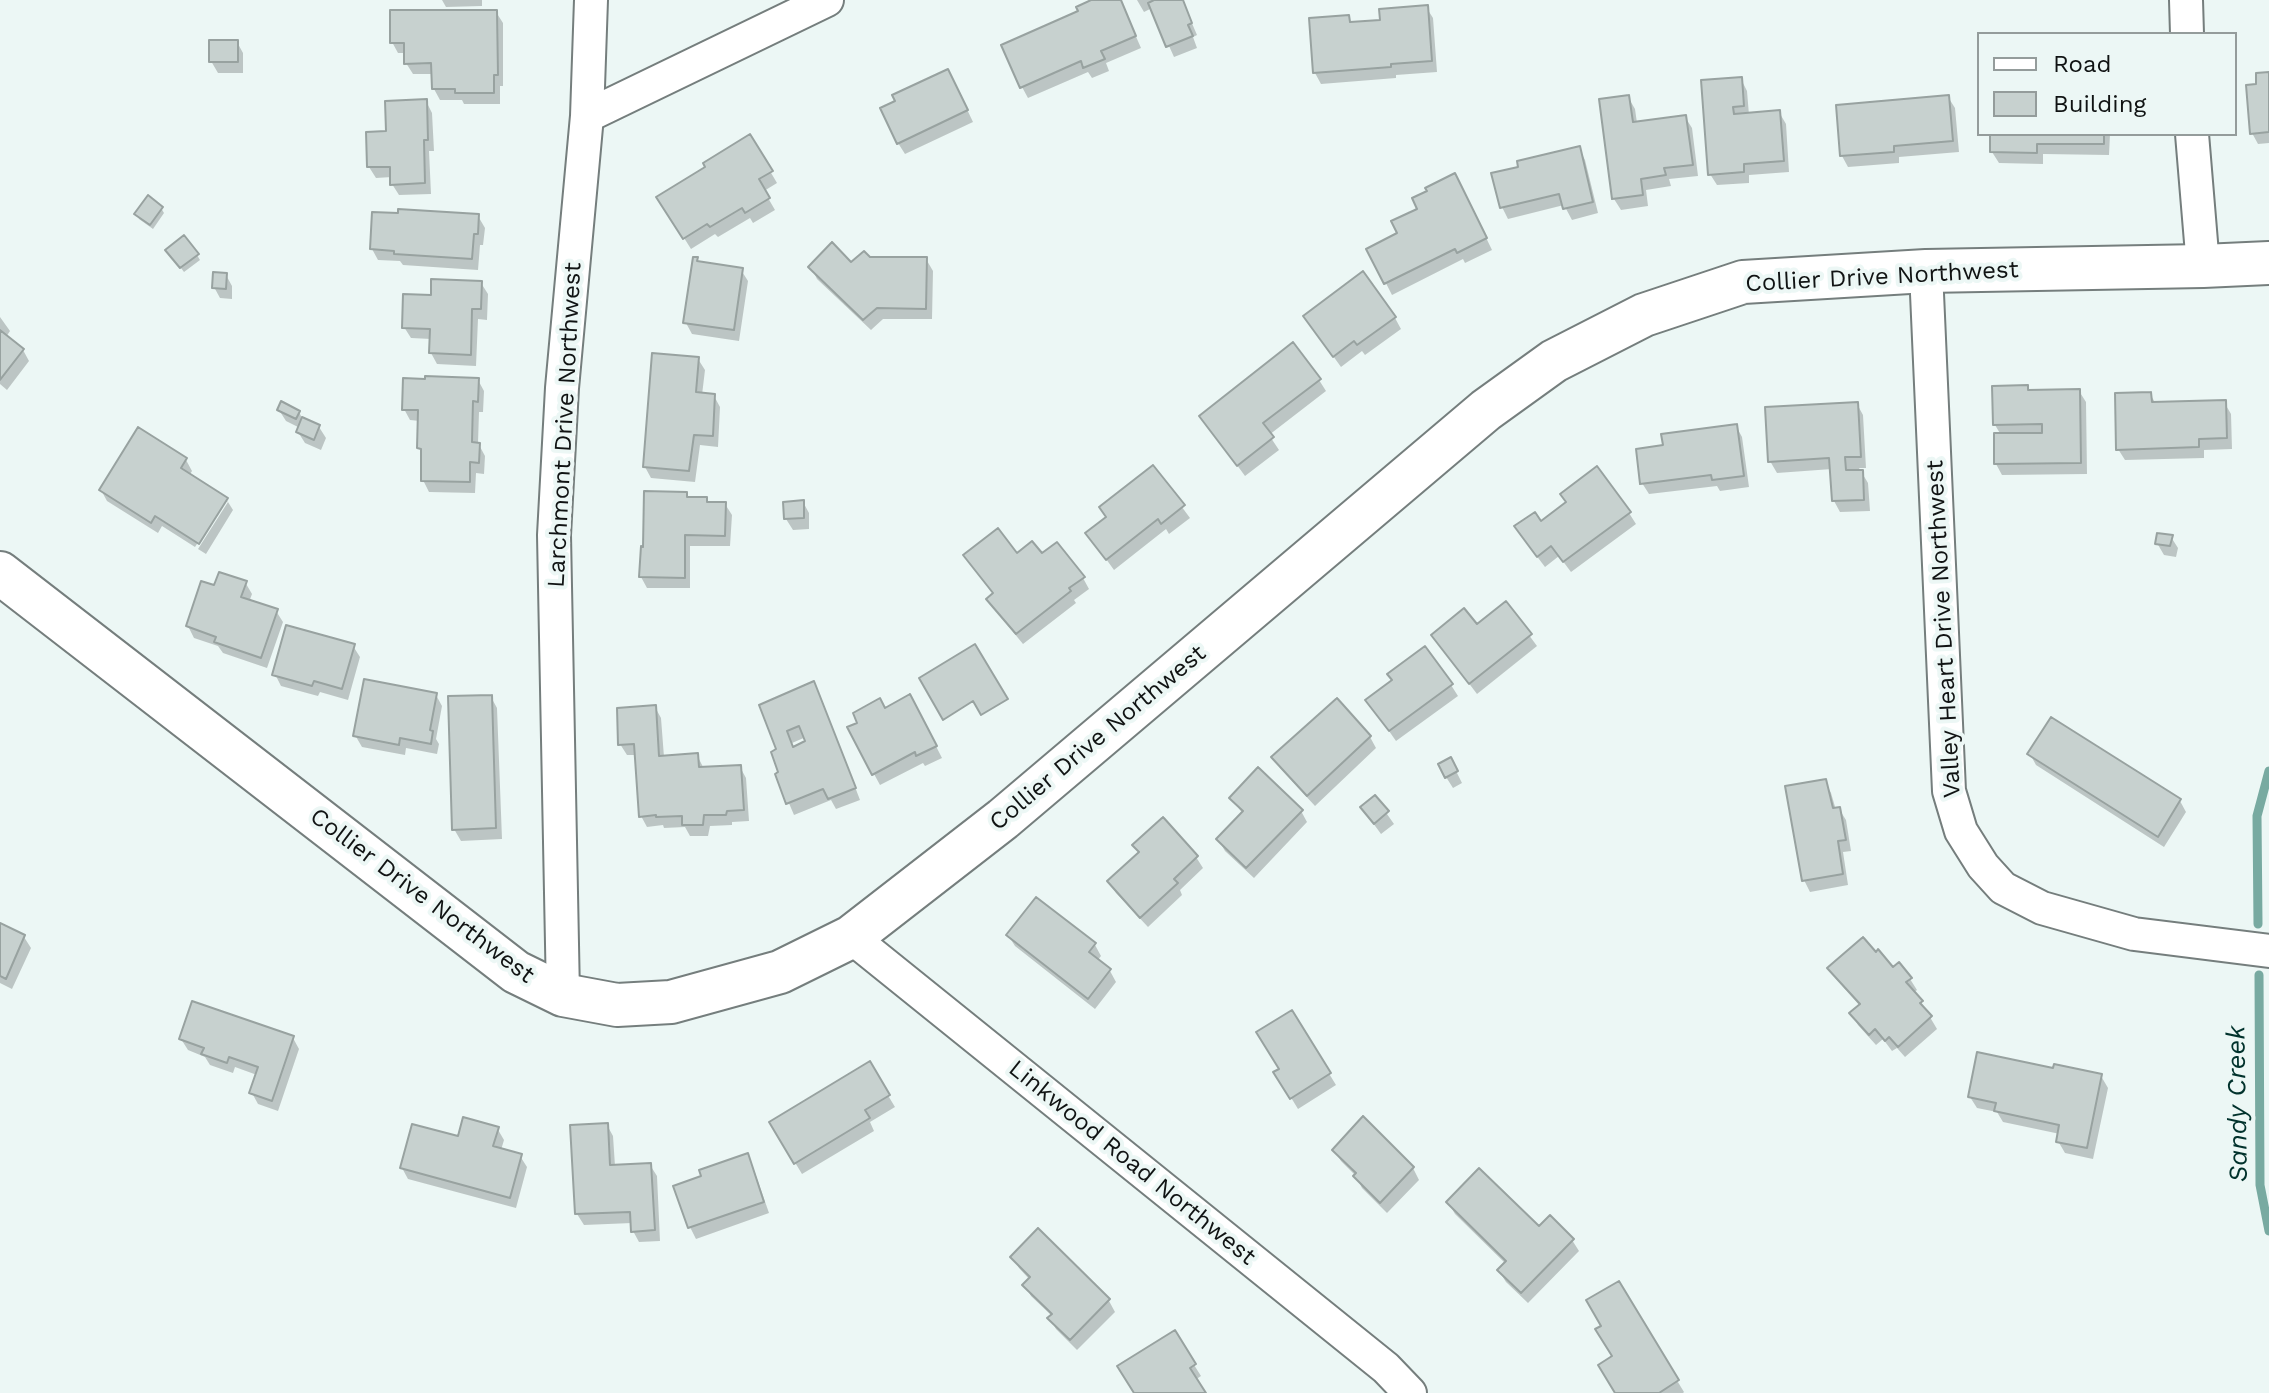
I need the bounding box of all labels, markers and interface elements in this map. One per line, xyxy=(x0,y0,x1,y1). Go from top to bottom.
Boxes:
legend xyxy=(1977,32,2237,136)
text: Road xyxy=(2053,50,2112,78)
text: Building xyxy=(2053,90,2146,118)
street label: Collier Drive Northwest xyxy=(1745,255,2019,299)
street label: Larchmont Drive Northwest xyxy=(542,262,588,588)
street label: Valley Heart Drive Northwest xyxy=(1921,459,1967,799)
street label: Collier Drive Northwest xyxy=(984,639,1212,837)
street label: Collier Drive Northwest xyxy=(304,802,540,990)
water label: Sandy Creek xyxy=(2221,1025,2255,1183)
street label: Linkwood Road Northwest xyxy=(1003,1054,1261,1272)

